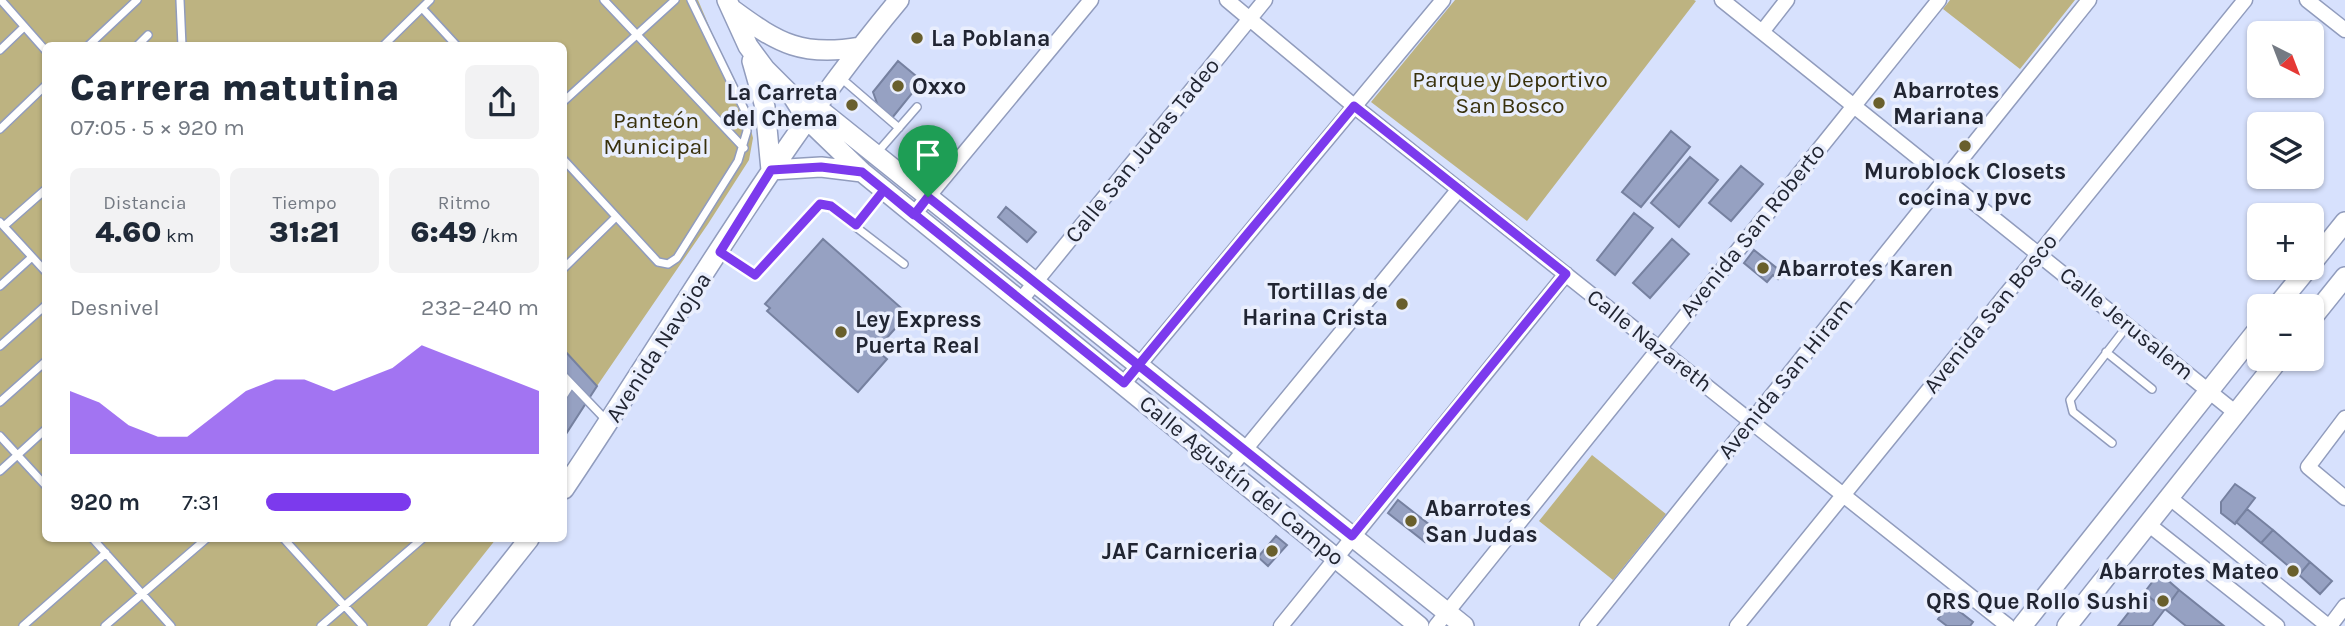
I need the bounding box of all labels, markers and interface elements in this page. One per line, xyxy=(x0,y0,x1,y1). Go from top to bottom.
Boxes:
north arrow xyxy=(2247,21,2324,98)
map controls xyxy=(2247,21,2324,371)
place label: La Poblana xyxy=(931,25,1050,52)
marker: La Poblana xyxy=(909,30,925,46)
street label: Calle San Judas Tadeo xyxy=(1060,52,1225,248)
text: Carrera matutina xyxy=(70,65,400,110)
button: share xyxy=(465,65,539,139)
park label: Parque y Deportivo San Bosco xyxy=(1412,66,1608,119)
place label: Oxxo xyxy=(912,73,966,100)
place label: Abarrotes Mariana xyxy=(1893,77,1999,130)
marker: Oxxo xyxy=(890,78,906,94)
place label: La Carreta del Chema xyxy=(722,79,838,132)
marker: Abarrotes Mariana xyxy=(1871,95,1887,111)
marker: La Carreta del Chema xyxy=(844,97,860,113)
park label: Panteón Municipal xyxy=(603,107,709,160)
button: layers xyxy=(2247,112,2324,189)
text: 07:05 · 5 × 920 m xyxy=(70,114,245,141)
pin xyxy=(898,125,958,197)
icon: arrive xyxy=(909,136,947,174)
street label: Avenida San Roberto xyxy=(1674,138,1831,323)
marker: Muroblock Closets cocina y pvc xyxy=(1957,138,1973,154)
place label: Muroblock Closets cocina y pvc xyxy=(1864,158,2066,211)
text: Distancia xyxy=(103,192,186,214)
text: Tiempo xyxy=(272,192,337,214)
text: Ritmo xyxy=(438,192,490,214)
button: + xyxy=(2247,203,2324,280)
text: 4.60 xyxy=(95,214,161,250)
text: 31:21 xyxy=(269,214,340,250)
text: 6:49 xyxy=(410,214,477,250)
text: km xyxy=(161,225,194,247)
text: /km xyxy=(477,225,518,247)
street label: Avenida San Bosco xyxy=(1918,228,2063,399)
place label: Abarrotes Karen xyxy=(1777,255,1953,282)
marker: Abarrotes Karen xyxy=(1755,260,1771,276)
street label: Calle Jerusalem xyxy=(2054,261,2199,386)
street label: Avenida Navojoa xyxy=(600,267,717,427)
place label: Tortillas de Harina Crista xyxy=(1242,278,1388,331)
street label: Calle Nazareth xyxy=(1582,283,1718,398)
street label: Avenida San Hiram xyxy=(1712,292,1859,464)
text: Desnivel xyxy=(70,294,160,321)
text: 232–240 m xyxy=(421,294,539,321)
button: − xyxy=(2247,294,2324,371)
marker: Tortillas de Harina Crista xyxy=(1394,296,1410,312)
place label: Ley Express Puerta Real xyxy=(855,306,982,359)
marker: Ley Express Puerta Real xyxy=(833,324,849,340)
street label: Calle Agustín del Campo xyxy=(1134,389,1350,571)
text: 920 m xyxy=(70,489,140,516)
text: 7:31 xyxy=(182,489,219,516)
place label: Abarrotes San Judas xyxy=(1425,495,1538,548)
marker: Abarrotes San Judas xyxy=(1403,513,1419,529)
place label: JAF Carniceria xyxy=(1102,538,1258,565)
marker: JAF Carniceria xyxy=(1264,543,1280,559)
place label: Abarrotes Mateo xyxy=(2099,558,2279,585)
marker: Abarrotes Mateo xyxy=(2285,563,2301,579)
place label: QRS Que Rollo Sushi xyxy=(1926,588,2149,615)
marker: QRS Que Rollo Sushi xyxy=(2155,593,2171,609)

